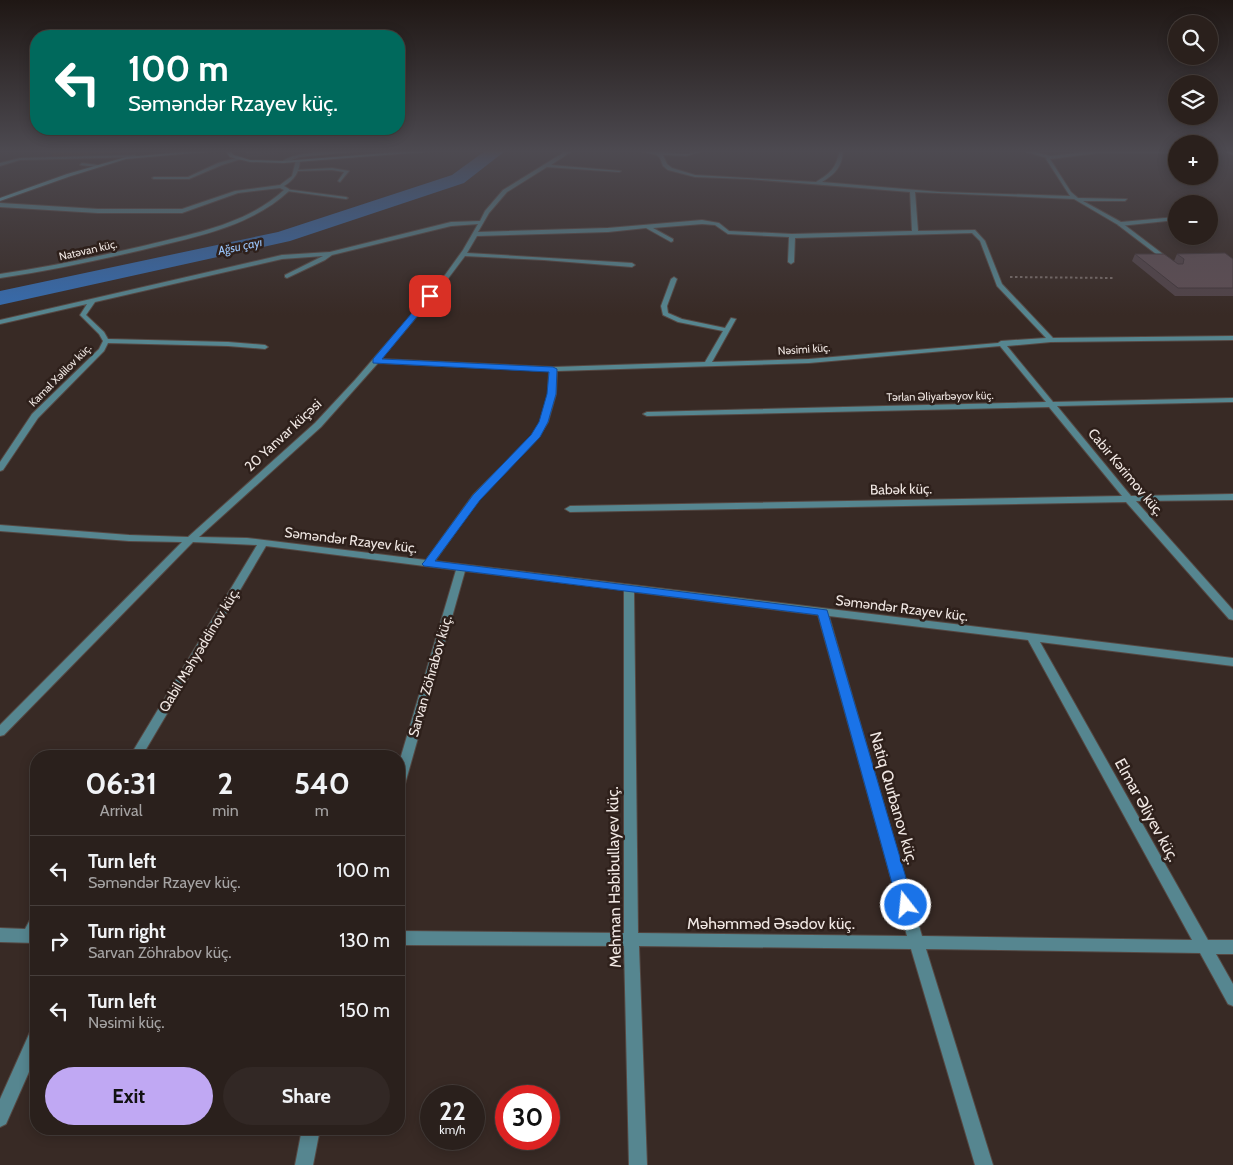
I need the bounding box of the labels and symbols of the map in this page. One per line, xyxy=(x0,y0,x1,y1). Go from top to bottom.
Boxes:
water label: Ağsu çayı xyxy=(216,234,264,258)
street label: Natəvan küç. xyxy=(57,237,119,263)
pin xyxy=(409,275,451,317)
street label: Nəsimi küç. xyxy=(777,340,831,358)
street label: Kamal Xəlilov küç. xyxy=(26,341,94,409)
street label: Tərlan Əliyarbəyov küç. xyxy=(886,388,994,404)
street label: 20 Yanvar küçəsi xyxy=(241,395,325,475)
street label: Cabir Kərimov küç. xyxy=(1084,425,1168,520)
street label: Babək küç. xyxy=(870,479,932,499)
street label: Səməndər Rzayev küç. xyxy=(284,523,418,557)
street label: Qabil Məhyəddinov küç. xyxy=(155,585,243,715)
street label: Səməndər Rzayev küç. xyxy=(835,591,969,625)
street label: Sarvan Zöhrabov küç. xyxy=(404,613,456,739)
street label: Natiq Qurbanov küç. xyxy=(866,729,922,867)
street label: Elmar Əliyev küç. xyxy=(1111,755,1183,865)
street label: Mehman Həbibullayev küç. xyxy=(603,786,625,968)
position arrow xyxy=(879,878,931,930)
street label: Məhəmməd Əsədov küç. xyxy=(687,914,855,933)
speed limit sign: 30 xyxy=(495,1085,560,1150)

